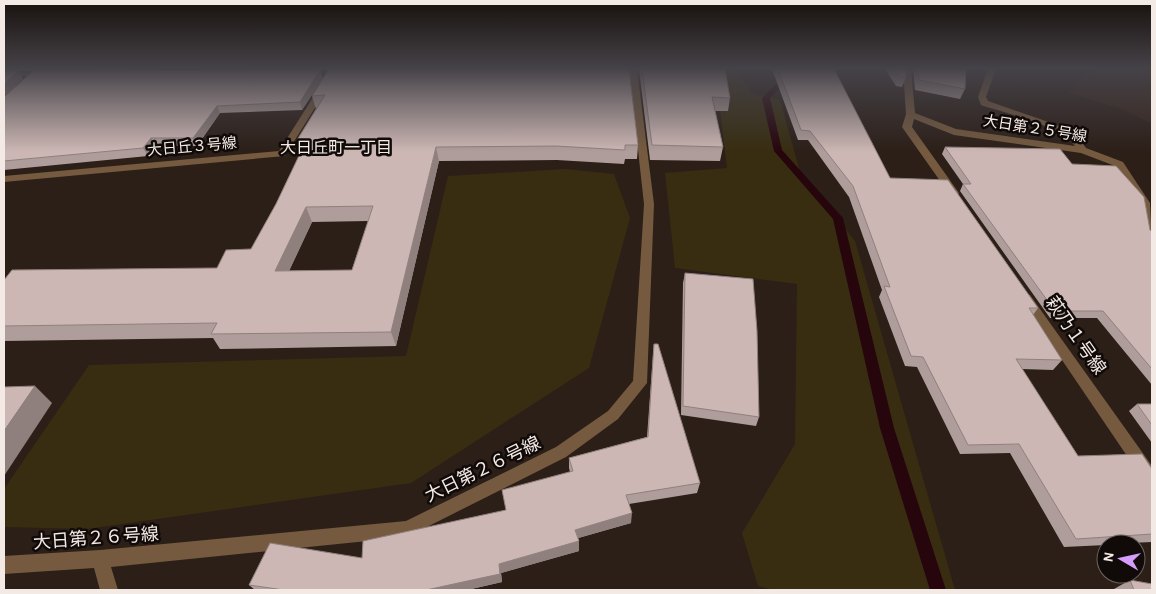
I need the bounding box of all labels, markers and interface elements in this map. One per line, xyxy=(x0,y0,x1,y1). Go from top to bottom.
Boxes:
street label: 大日第２５号線 xyxy=(982,112,1088,145)
street label: 大日丘３号線 xyxy=(146,135,237,158)
district label: 大日丘町一丁目 xyxy=(280,139,392,156)
street label: 萩乃１号線 xyxy=(1042,293,1110,378)
street label: 大日第２６号線 xyxy=(422,432,544,506)
street label: 大日第２６号線 xyxy=(32,524,159,552)
north arrow xyxy=(1096,534,1146,584)
text: N xyxy=(1101,551,1117,563)

